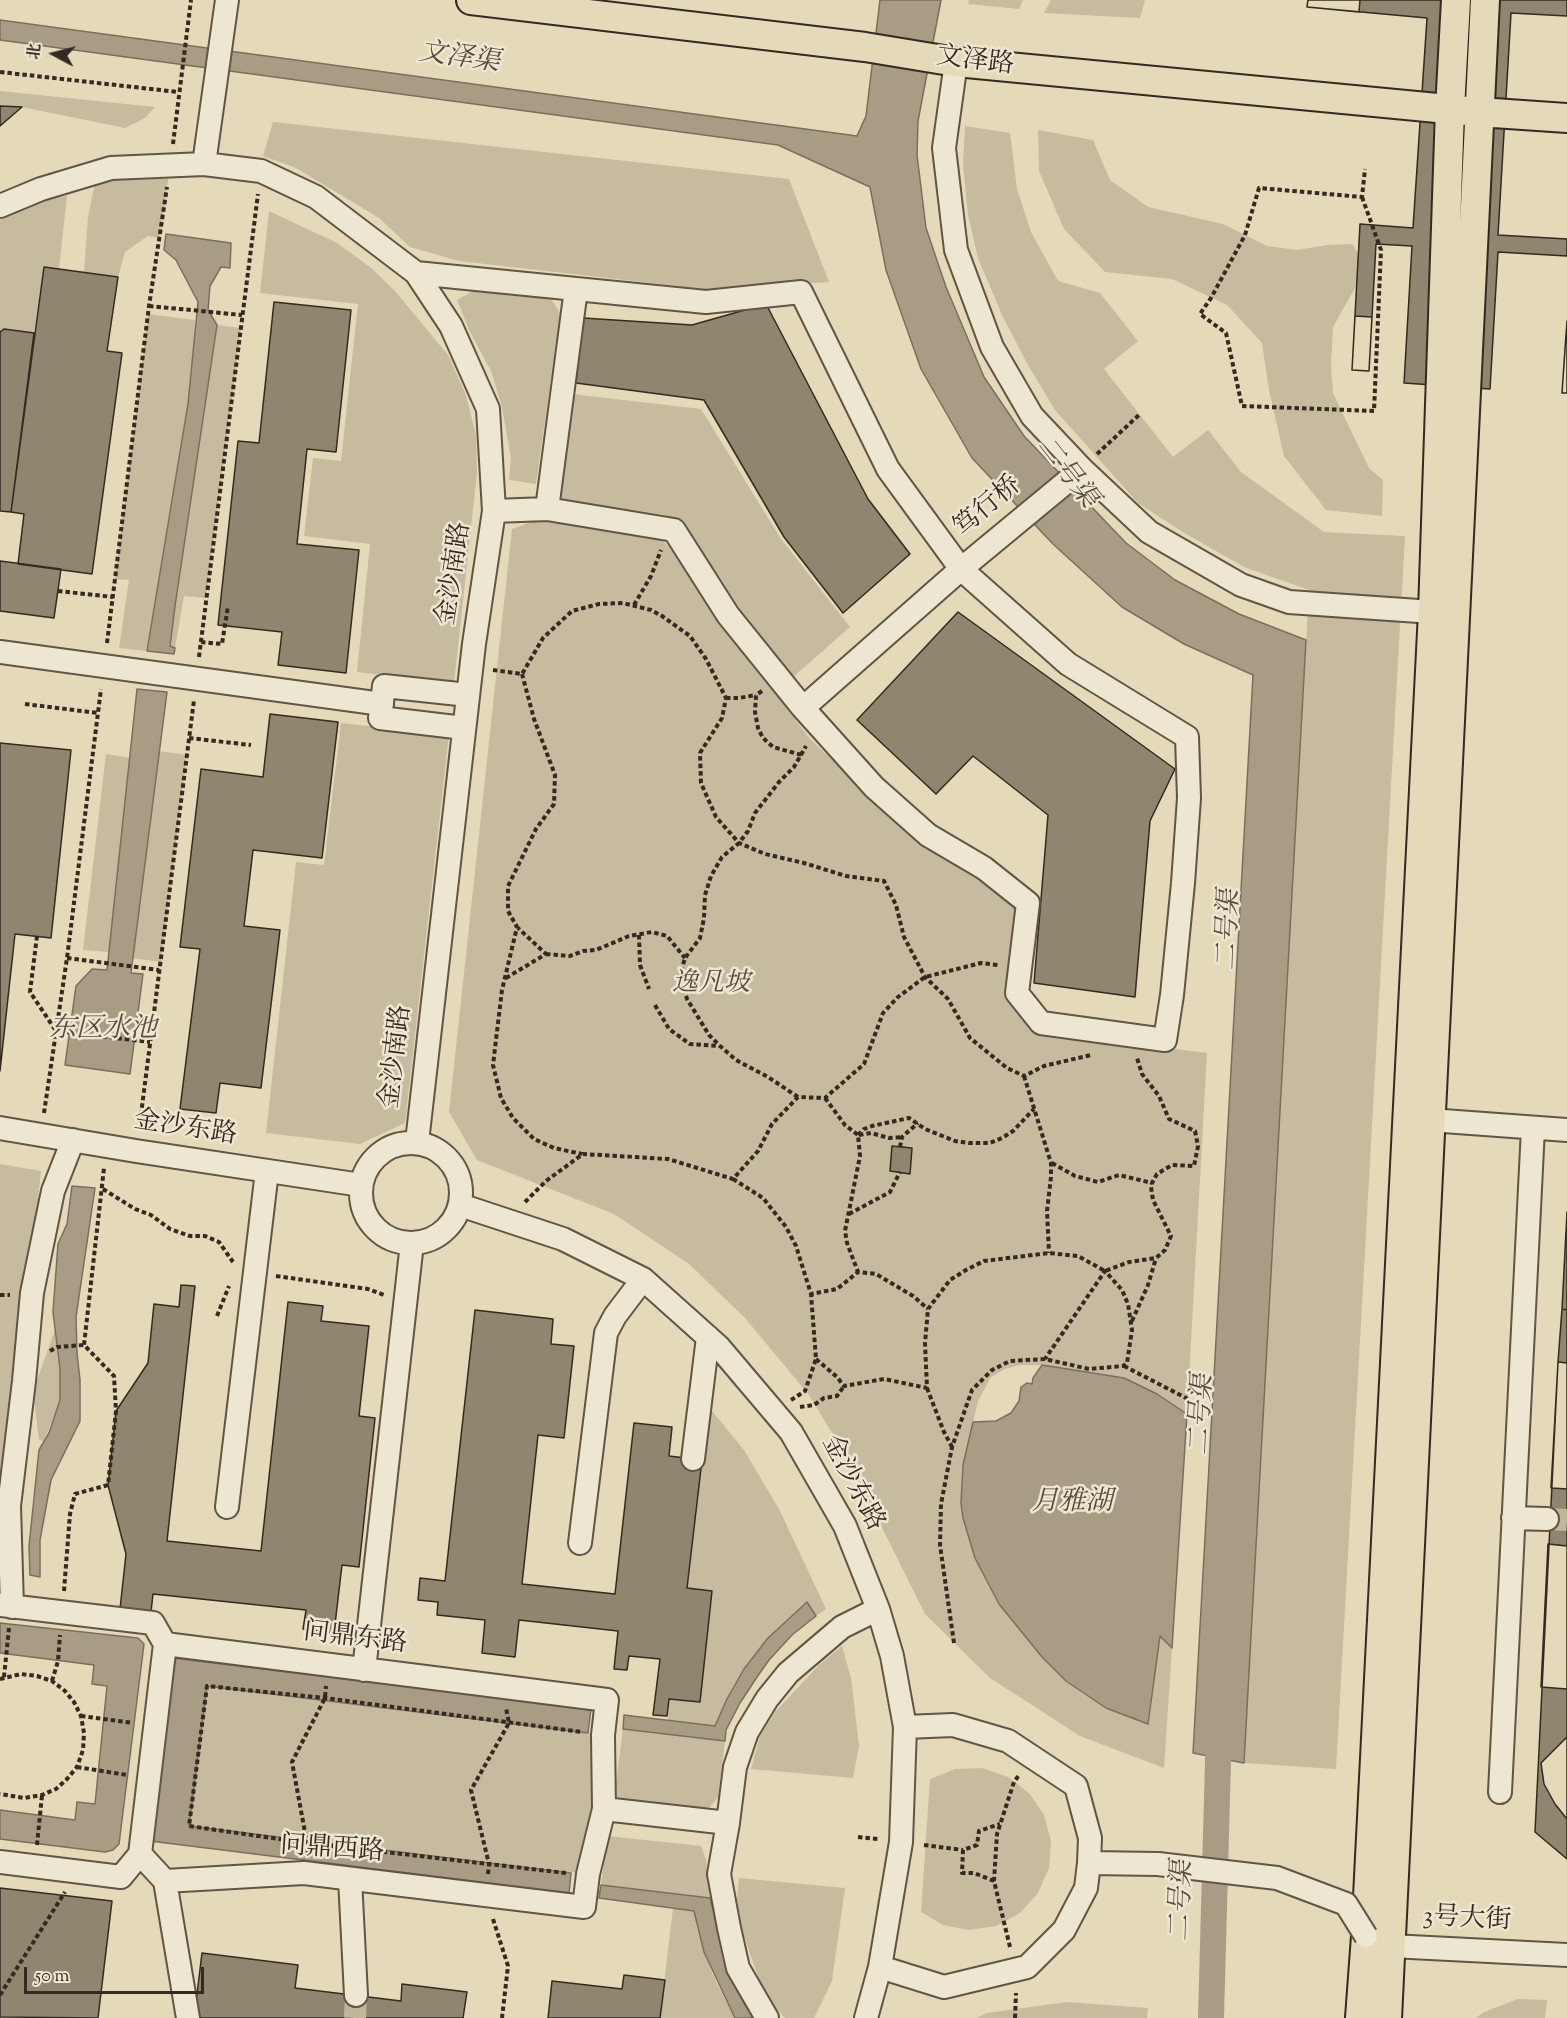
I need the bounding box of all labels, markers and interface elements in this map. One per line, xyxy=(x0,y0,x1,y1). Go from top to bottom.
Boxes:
north arrow xyxy=(24,24,84,84)
water label: 文泽渠 xyxy=(417,38,501,82)
text: 北 xyxy=(23,42,48,61)
street label: 文泽路 xyxy=(934,43,1016,83)
water label: 二号渠 xyxy=(1027,432,1103,516)
street label: 笃行桥 xyxy=(949,471,1029,545)
street label: 金沙南路 xyxy=(432,520,480,628)
water label: 二号渠 xyxy=(1213,889,1249,971)
park label: 逸凡坡 xyxy=(672,970,750,1002)
street label: 金沙南路 xyxy=(376,1003,420,1111)
water label: 东区水池 xyxy=(49,1015,157,1047)
street label: 金沙东路 xyxy=(131,1106,239,1154)
water label: 二号渠 xyxy=(1186,1374,1222,1456)
street label: 金沙东路 xyxy=(813,1431,889,1537)
water label: 月雅湖 xyxy=(1032,1488,1112,1520)
street label: 问鼎东路 xyxy=(301,1618,409,1662)
street label: 问鼎西路 xyxy=(279,1832,385,1870)
water label: 二号渠 xyxy=(1166,1860,1202,1942)
street label: 3号大街 xyxy=(1422,1903,1512,1939)
scale bar xyxy=(27,1955,207,1993)
text: 50 m xyxy=(35,1964,69,1990)

